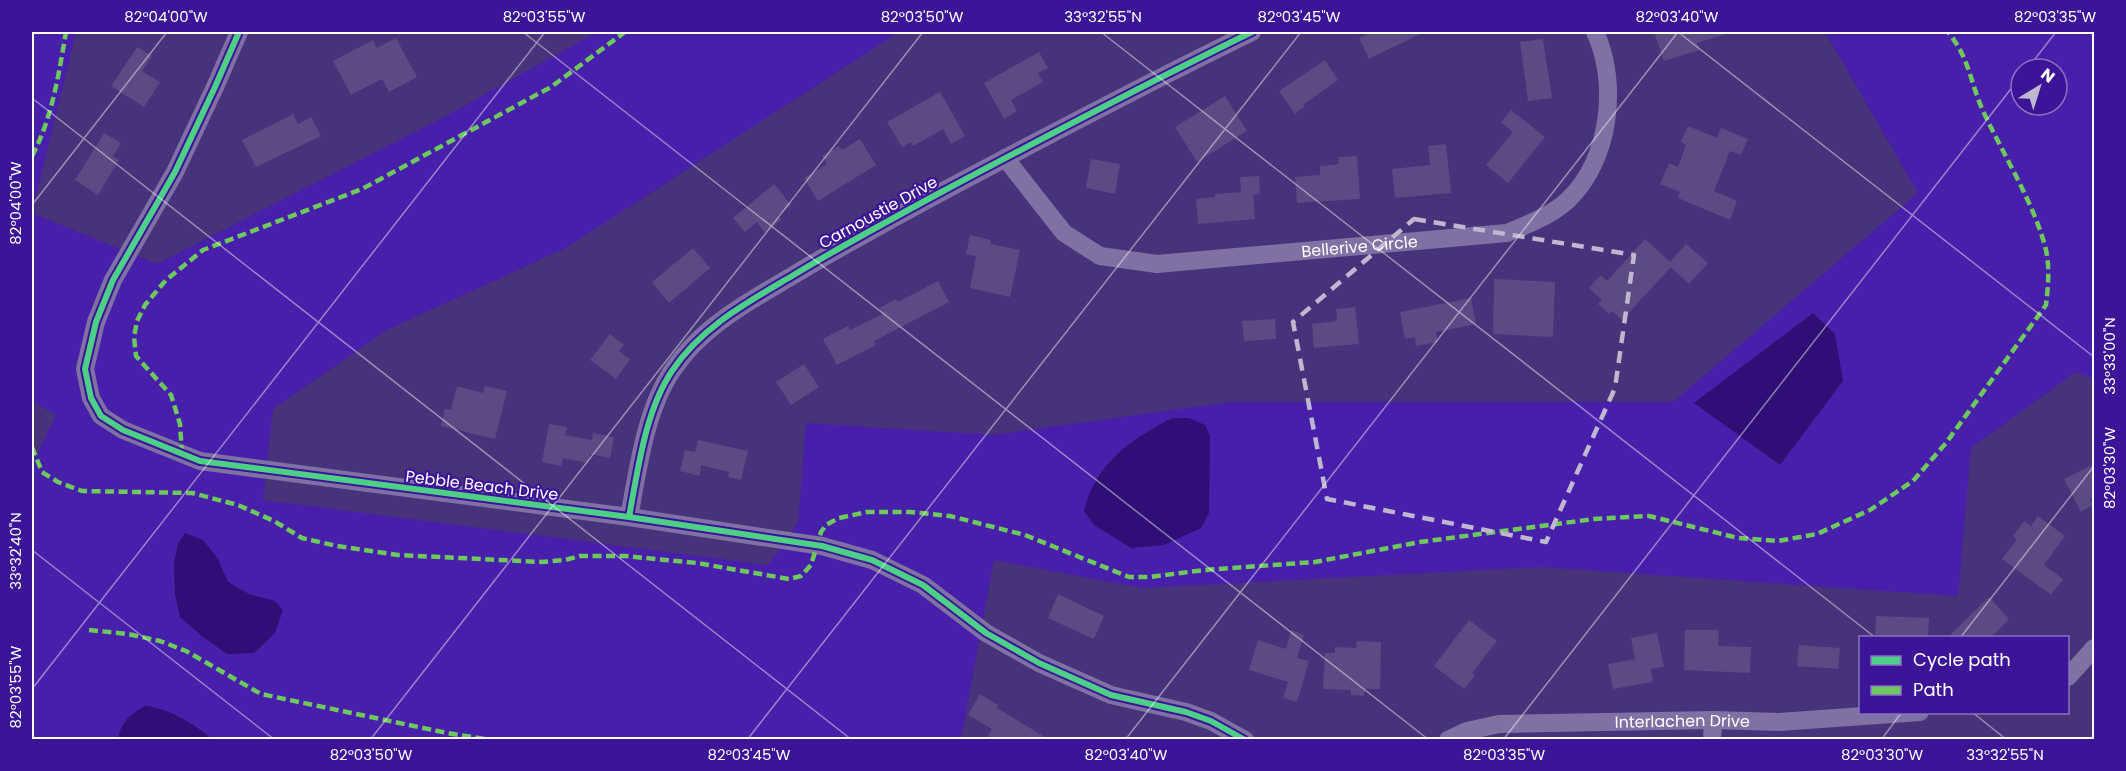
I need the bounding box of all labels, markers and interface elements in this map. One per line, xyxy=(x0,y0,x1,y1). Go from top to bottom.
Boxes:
text: 82°04'00"W xyxy=(124,6,208,27)
text: 82°03'55"W xyxy=(503,6,586,27)
text: 82°03'50"W xyxy=(881,6,964,27)
text: 33°32'55"N xyxy=(1064,6,1142,27)
text: 82°03'45"W xyxy=(1258,6,1341,27)
text: 82°03'40"W xyxy=(1636,6,1719,27)
text: 82°03'35"W xyxy=(2014,6,2096,27)
north arrow xyxy=(2009,57,2069,117)
text: N xyxy=(2036,63,2060,88)
text: 82°04'00"W xyxy=(5,161,26,245)
street label: Carnoustie Drive xyxy=(815,170,942,255)
street label: Bellerive Circle xyxy=(1301,230,1419,263)
text: 33°33'00"N xyxy=(2099,317,2120,395)
text: 82°03'30"W xyxy=(2099,427,2120,509)
street label: Pebble Beach Drive xyxy=(404,465,560,506)
text: 33°32'40"N xyxy=(5,512,26,590)
legend xyxy=(1859,636,2069,714)
text: 82°03'55"W xyxy=(5,645,26,728)
text: Cycle path xyxy=(1913,647,2011,672)
text: Path xyxy=(1913,677,1954,702)
street label: Interlachen Drive xyxy=(1614,709,1750,734)
text: 82°03'50"W xyxy=(330,744,413,765)
text: 82°03'45"W xyxy=(708,744,791,765)
text: 82°03'40"W xyxy=(1085,744,1168,765)
text: 82°03'35"W xyxy=(1463,744,1545,765)
text: 82°03'30"W xyxy=(1841,744,1923,765)
text: 33°32'55"N xyxy=(1966,744,2044,765)

